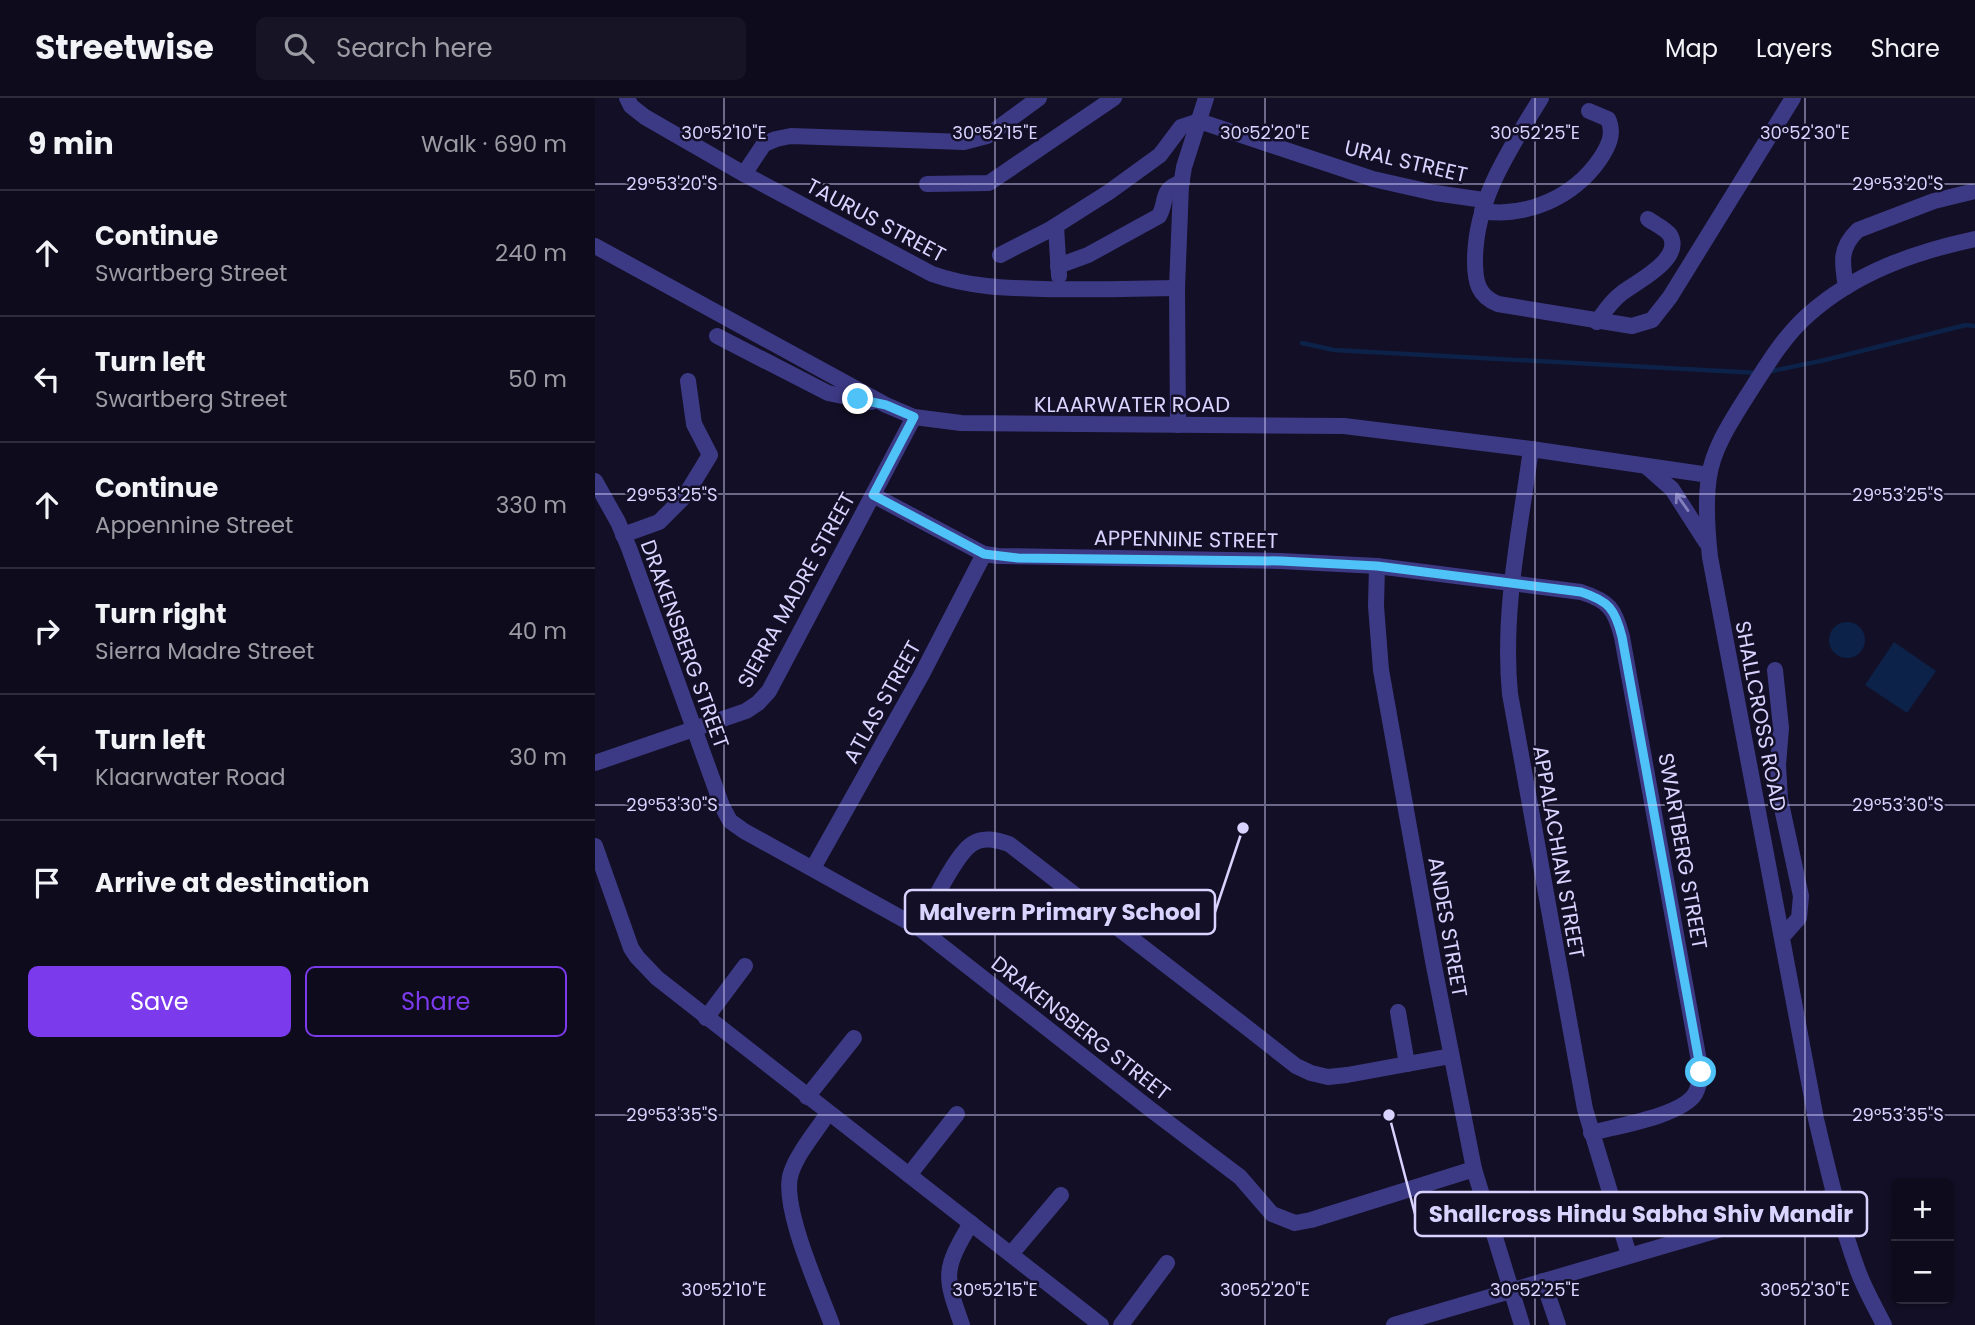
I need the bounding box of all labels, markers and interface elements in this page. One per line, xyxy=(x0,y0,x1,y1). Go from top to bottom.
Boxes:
search box xyxy=(256,17,746,80)
text: Streetwise xyxy=(35,24,214,71)
icon: search xyxy=(280,29,318,67)
text: Search here xyxy=(336,30,493,66)
text: Map xyxy=(1665,32,1718,65)
text: Layers xyxy=(1756,32,1832,65)
text: Share xyxy=(1870,32,1940,65)
text: 30°52'10"E xyxy=(681,120,767,145)
text: 30°52'15"E xyxy=(952,120,1038,145)
text: 30°52'20"E xyxy=(1220,120,1310,145)
text: 30°52'25"E xyxy=(1490,120,1580,145)
text: 30°52'30"E xyxy=(1760,120,1850,145)
text: 9 min xyxy=(28,122,114,165)
text: Walk · 690 m xyxy=(421,128,567,160)
street label: URAL STREET xyxy=(1342,133,1470,189)
text: 29°53'20"S xyxy=(626,171,718,196)
street label: TAURUS STREET xyxy=(801,171,951,269)
text: 29°53'20"S xyxy=(1852,171,1944,196)
text: Continue xyxy=(95,218,218,254)
icon: ahead xyxy=(28,234,66,272)
text: 240 m xyxy=(495,237,567,269)
text: Swartberg Street xyxy=(95,257,287,289)
text: Turn left xyxy=(95,344,206,380)
icon: left xyxy=(28,360,66,398)
text: 50 m xyxy=(508,363,567,395)
text: Swartberg Street xyxy=(95,383,287,415)
route end xyxy=(842,383,873,414)
street label: KLAARWATER ROAD xyxy=(1034,390,1230,419)
text: Continue xyxy=(95,470,218,506)
text: 29°53'25"S xyxy=(626,482,718,507)
text: 29°53'25"S xyxy=(1852,482,1944,507)
icon: ahead xyxy=(28,486,66,524)
street label: SIERRA MADRE STREET xyxy=(730,487,862,693)
text: 330 m xyxy=(496,489,567,521)
one-way arrow xyxy=(1675,493,1689,512)
text: Appennine Street xyxy=(95,509,293,541)
street label: APPENNINE STREET xyxy=(1094,523,1278,555)
street label: DRAKENSBERG STREET xyxy=(634,536,736,752)
text: Turn right xyxy=(95,596,227,632)
icon: right xyxy=(28,612,66,650)
text: 40 m xyxy=(508,615,567,647)
street label: SHALLCROSS ROAD xyxy=(1728,618,1794,814)
text: Sierra Madre Street xyxy=(95,635,315,667)
street label: ATLAS STREET xyxy=(836,635,928,769)
text: Turn left xyxy=(95,722,206,758)
icon: left xyxy=(28,738,66,776)
text: 30 m xyxy=(509,741,567,773)
street label: APPALACHIAN STREET xyxy=(1526,743,1592,961)
street label: SWARTBERG STREET xyxy=(1651,751,1715,951)
text: Klaarwater Road xyxy=(95,761,286,793)
text: 29°53'30"S xyxy=(626,792,718,817)
text: 29°53'30"S xyxy=(1852,792,1944,817)
street label: ANDES STREET xyxy=(1421,855,1475,999)
icon: arrive xyxy=(28,864,66,902)
text: Arrive at destination xyxy=(95,865,370,901)
callout: Malvern Primary School xyxy=(905,890,1215,934)
text: Malvern Primary School xyxy=(919,896,1201,928)
street label: DRAKENSBERG STREET xyxy=(985,949,1177,1107)
button: Save xyxy=(28,966,291,1037)
button: Share xyxy=(305,966,567,1037)
route start xyxy=(1685,1056,1716,1087)
text: 29°53'35"S xyxy=(626,1102,718,1127)
text: 29°53'35"S xyxy=(1852,1102,1944,1127)
map controls xyxy=(1891,1178,1954,1304)
button: + xyxy=(1891,1178,1954,1241)
callout: Shallcross Hindu Sabha Shiv Mandir xyxy=(1415,1192,1867,1236)
text: Shallcross Hindu Sabha Shiv Mandir xyxy=(1429,1198,1853,1230)
button: − xyxy=(1891,1241,1954,1304)
text: 30°52'10"E xyxy=(681,1277,767,1302)
text: 30°52'15"E xyxy=(952,1277,1038,1302)
text: 30°52'20"E xyxy=(1220,1277,1310,1302)
text: 30°52'25"E xyxy=(1490,1277,1580,1302)
text: 30°52'30"E xyxy=(1760,1277,1850,1302)

